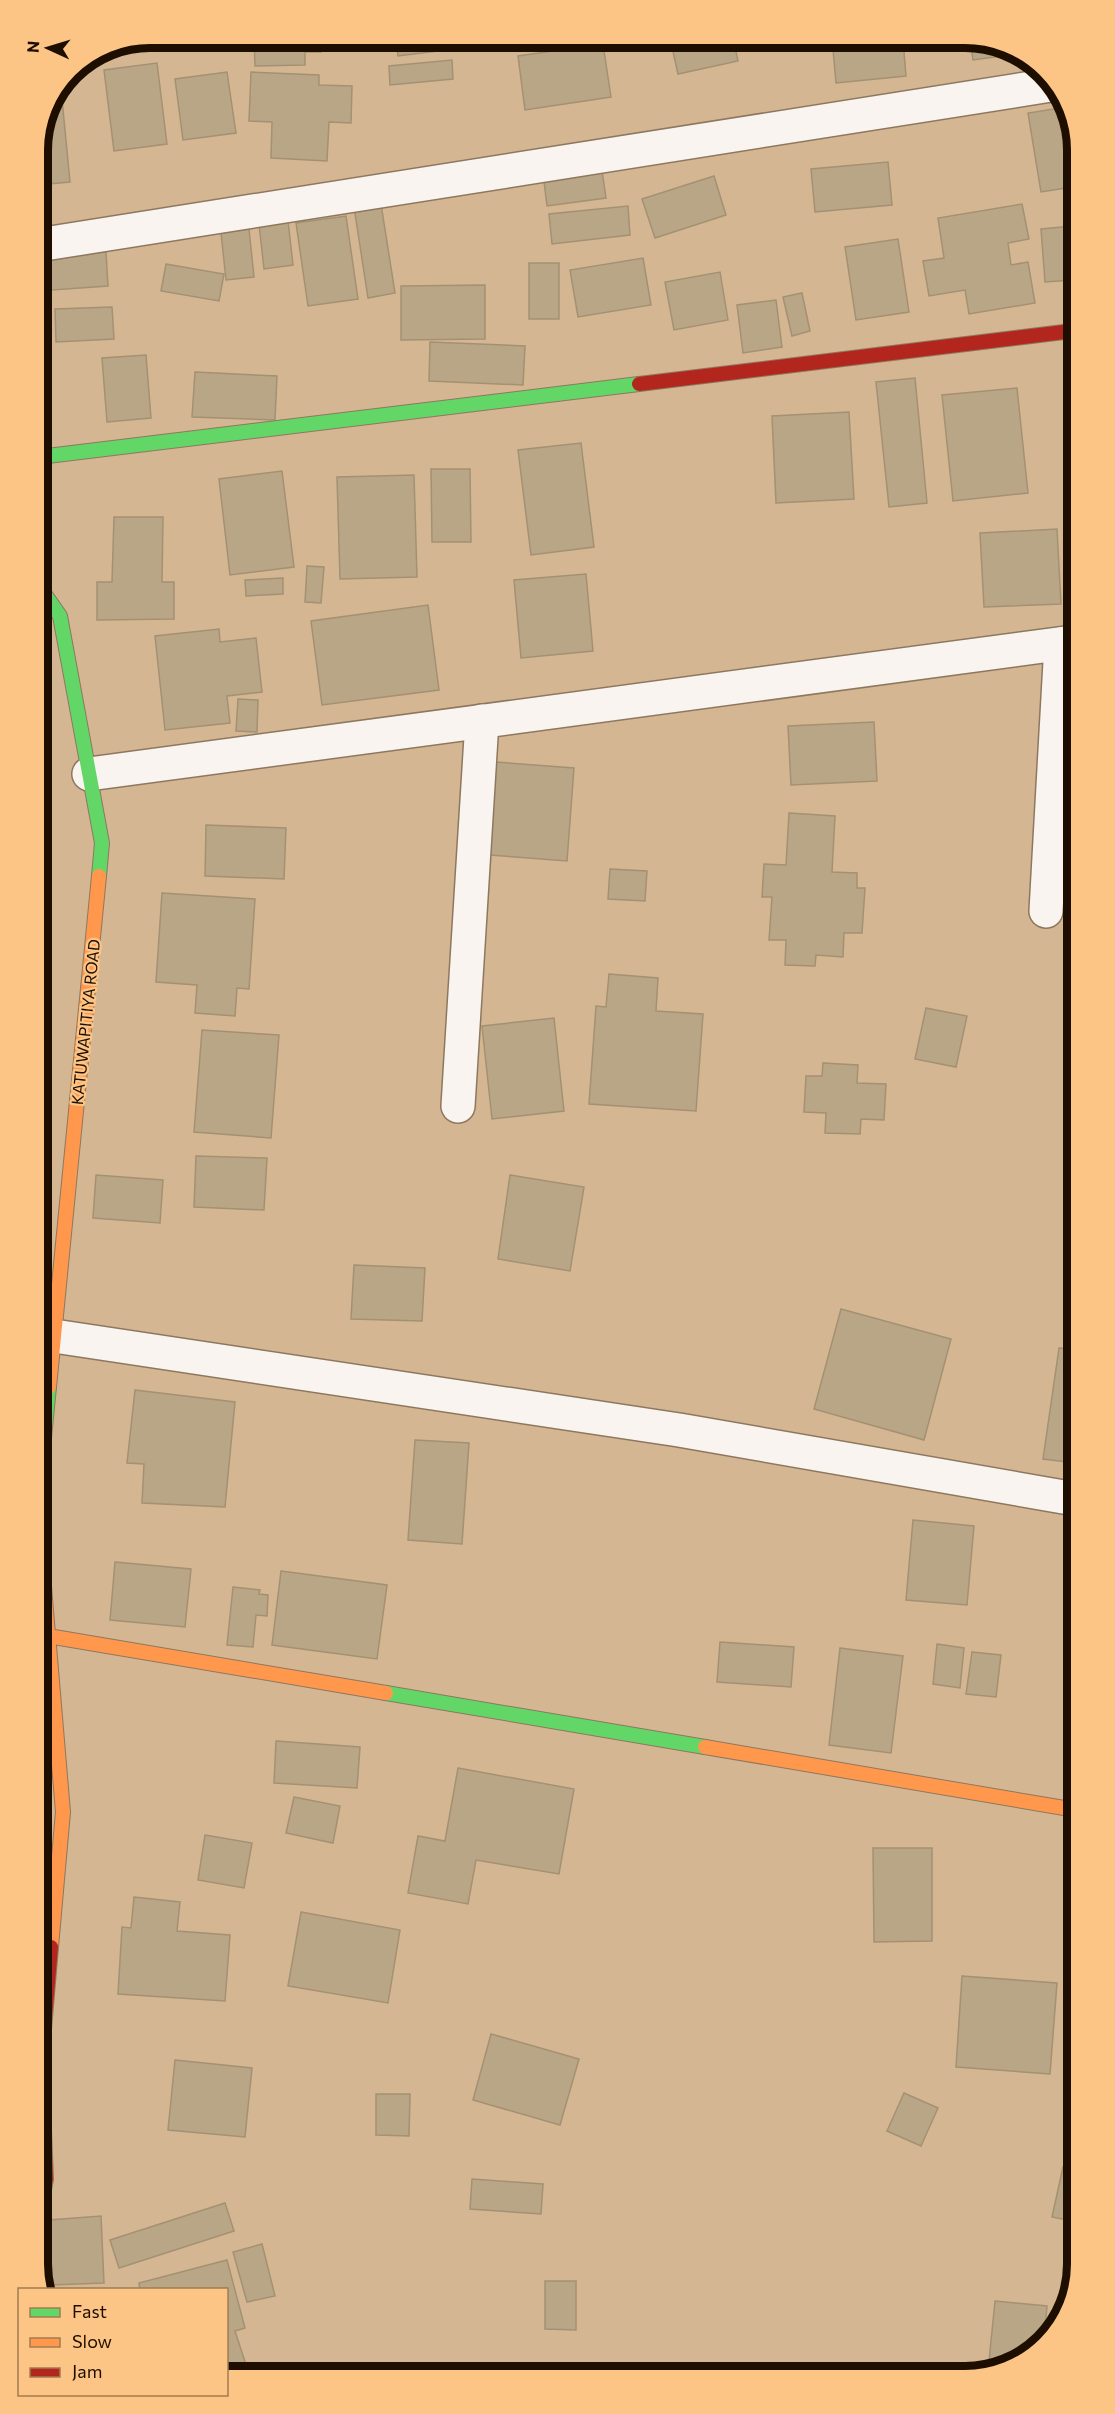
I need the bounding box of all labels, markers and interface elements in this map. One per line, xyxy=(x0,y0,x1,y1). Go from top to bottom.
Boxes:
north arrow xyxy=(18,18,78,78)
text: N xyxy=(23,40,42,54)
street label: KATUWAPITIYA ROAD xyxy=(67,938,103,1106)
legend xyxy=(18,2288,228,2396)
text: Fast xyxy=(72,2300,107,2322)
text: Slow xyxy=(72,2330,112,2352)
text: Jam xyxy=(72,2360,102,2382)

